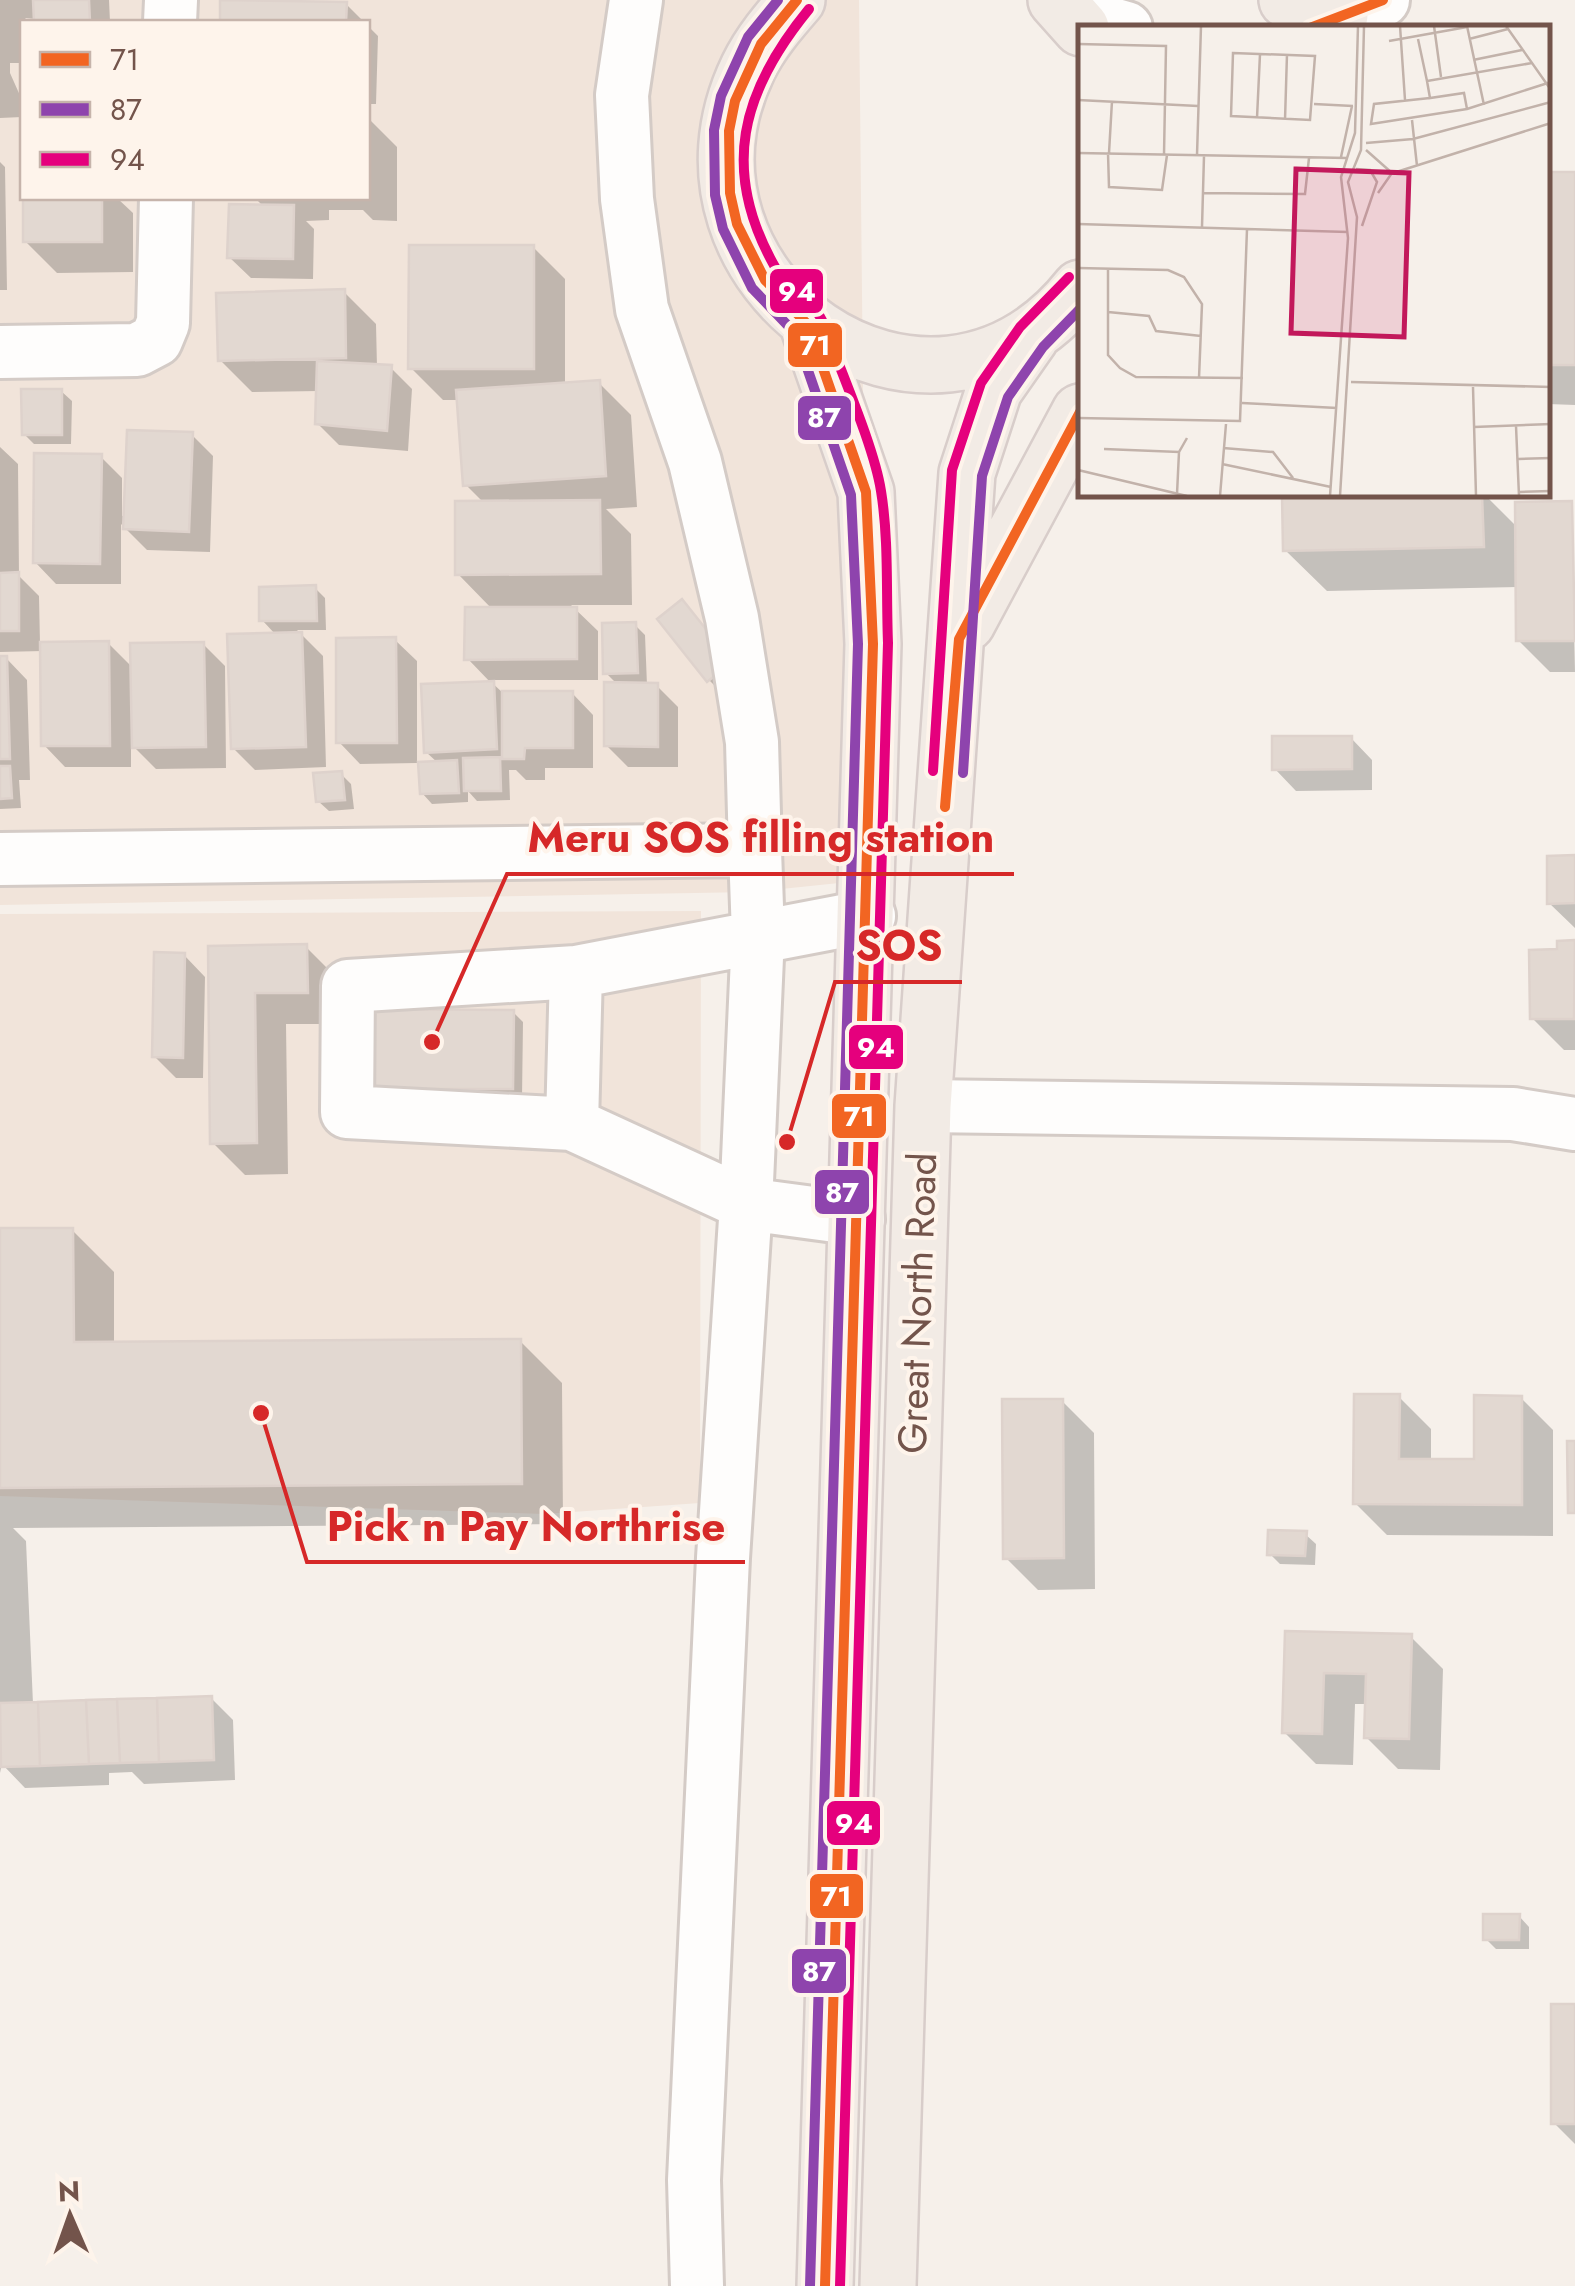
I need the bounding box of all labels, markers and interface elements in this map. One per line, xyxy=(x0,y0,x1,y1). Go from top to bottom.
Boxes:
legend xyxy=(20,20,370,200)
inset map xyxy=(1078,25,1550,498)
text: 71 xyxy=(110,38,139,81)
text: 87 xyxy=(110,88,142,131)
text: 94 xyxy=(110,138,145,181)
line badge: 94 xyxy=(768,267,825,315)
text: 94 xyxy=(778,271,816,312)
line badge: 71 xyxy=(786,321,844,369)
text: 71 xyxy=(799,325,831,366)
line badge: 87 xyxy=(796,394,853,442)
text: 87 xyxy=(807,397,841,438)
callout: Meru SOS filling station xyxy=(507,802,1014,874)
text: Meru SOS filling station xyxy=(528,807,994,868)
callout: SOS xyxy=(835,910,962,982)
text: SOS xyxy=(856,915,942,976)
line badge: 94 xyxy=(847,1023,905,1071)
text: 94 xyxy=(857,1027,895,1068)
line badge: 71 xyxy=(830,1092,888,1140)
text: 71 xyxy=(843,1096,875,1137)
street label: Great North Road xyxy=(883,1152,951,1454)
line badge: 87 xyxy=(813,1168,871,1216)
text: 87 xyxy=(825,1172,859,1213)
callout: Pick n Pay Northrise xyxy=(307,1490,745,1562)
text: Pick n Pay Northrise xyxy=(327,1496,725,1557)
line badge: 94 xyxy=(825,1799,882,1847)
text: 94 xyxy=(835,1803,873,1844)
line badge: 71 xyxy=(808,1872,865,1920)
text: 71 xyxy=(820,1876,852,1917)
line badge: 87 xyxy=(790,1947,848,1995)
text: 87 xyxy=(802,1951,836,1992)
north arrow xyxy=(20,2166,120,2266)
text: N xyxy=(57,2171,81,2212)

